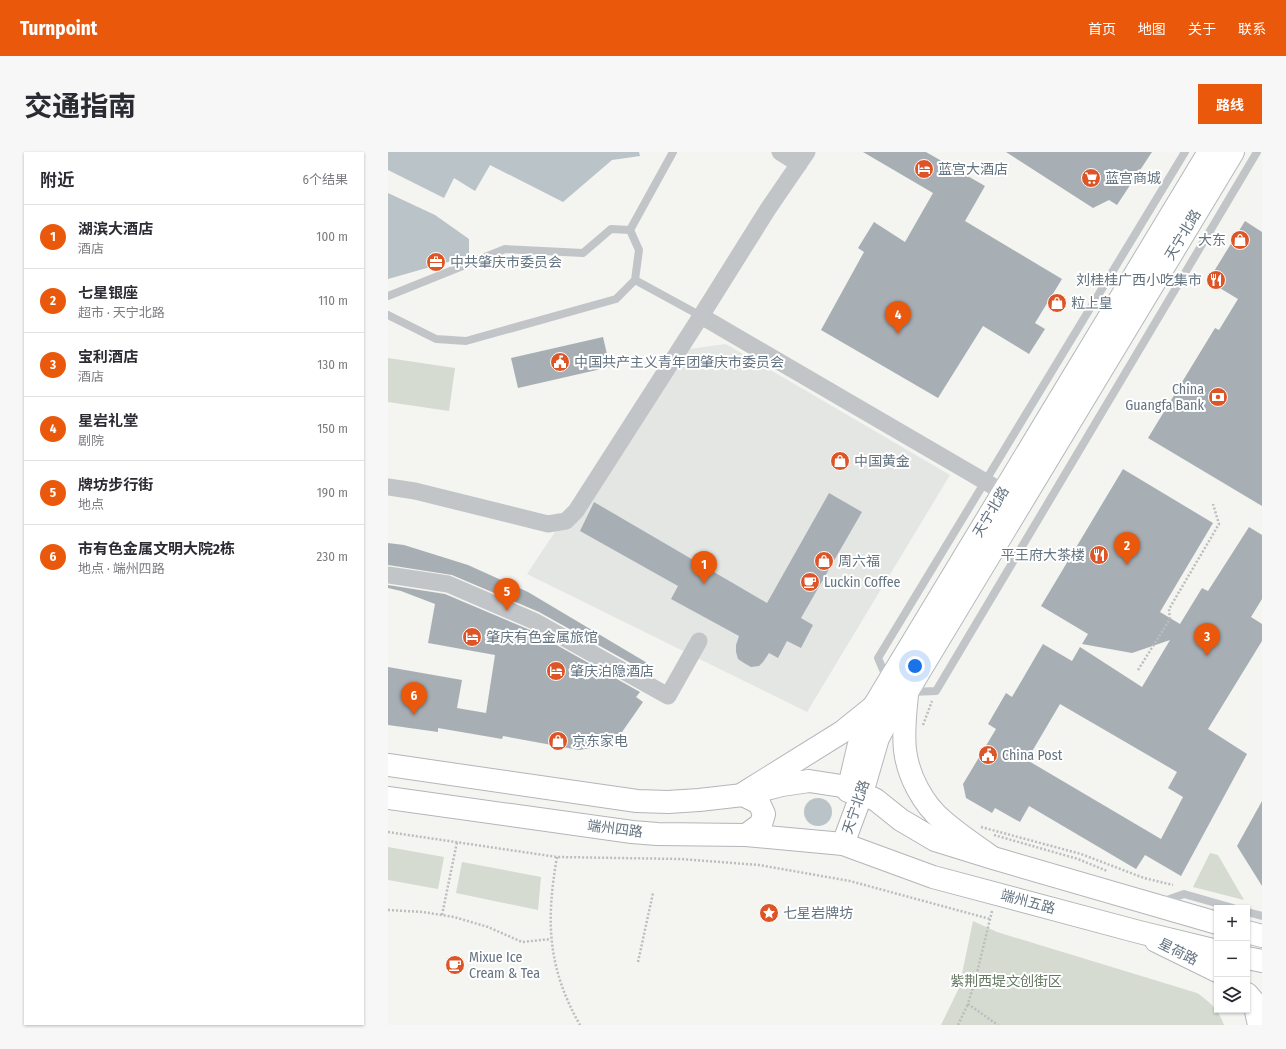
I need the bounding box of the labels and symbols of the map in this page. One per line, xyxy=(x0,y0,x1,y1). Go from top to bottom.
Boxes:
hotel icon: 蓝宫大酒店 xyxy=(913,158,935,180)
place label: 蓝宫大酒店 xyxy=(938,161,1008,178)
supermarket icon: 蓝宫商城 xyxy=(1080,167,1102,189)
place label: 蓝宫商城 xyxy=(1105,170,1161,187)
street label: 天宁北路 xyxy=(1161,207,1205,263)
shop icon: 大东 xyxy=(1229,229,1251,251)
place label: 大东 xyxy=(1198,232,1226,249)
office icon: 中共肇庆市委员会 xyxy=(425,251,447,273)
place label: 中共肇庆市委员会 xyxy=(450,254,562,271)
restaurant icon: 刘桂桂广西小吃集市 xyxy=(1205,269,1227,291)
place label: 刘桂桂广西小吃集市 xyxy=(1076,272,1202,289)
shop icon: 粒上皇 xyxy=(1046,292,1068,314)
place label: 粒上皇 xyxy=(1071,295,1113,312)
pin: 4 xyxy=(885,301,911,334)
public building icon: 中国共产主义青年团肇庆市委员会 xyxy=(549,351,571,373)
place label: 中国共产主义青年团肇庆市委员会 xyxy=(574,354,784,371)
place label: China Guangfa Bank xyxy=(1125,381,1204,414)
bank icon: China Guangfa Bank xyxy=(1207,386,1229,408)
shop icon: 中国黄金 xyxy=(829,450,851,472)
place label: 中国黄金 xyxy=(854,453,910,470)
street label: 天宁北路 xyxy=(969,484,1013,540)
pin: 2 xyxy=(1114,532,1140,565)
restaurant icon: 平王府大茶楼 xyxy=(1088,544,1110,566)
place label: 平王府大茶楼 xyxy=(1001,547,1085,564)
shop icon: 周六福 xyxy=(813,550,835,572)
pin: 1 xyxy=(691,551,717,584)
place label: 周六福 xyxy=(838,553,880,570)
cafe icon: Luckin Coffee xyxy=(799,571,821,593)
place label: Luckin Coffee xyxy=(824,574,901,591)
pin: 5 xyxy=(494,578,520,611)
pin: 3 xyxy=(1194,623,1220,656)
hotel icon: 肇庆有色金属旅馆 xyxy=(461,626,483,648)
place label: 肇庆有色金属旅馆 xyxy=(486,629,598,646)
your location xyxy=(905,656,925,676)
hotel icon: 肇庆泊隐酒店 xyxy=(545,660,567,682)
place label: 肇庆泊隐酒店 xyxy=(570,663,654,680)
pin: 6 xyxy=(401,682,427,715)
shop icon: 京东家电 xyxy=(547,730,569,752)
place label: 京东家电 xyxy=(572,733,628,750)
public building icon: China Post xyxy=(977,744,999,766)
place label: China Post xyxy=(1002,747,1063,764)
street label: 天宁北路 xyxy=(839,778,873,836)
street label: 端州四路 xyxy=(586,817,644,841)
street label: 端州五路 xyxy=(999,887,1057,917)
place icon: 七星岩牌坊 xyxy=(758,902,780,924)
place label: 七星岩牌坊 xyxy=(783,905,853,922)
street label: 星荷路 xyxy=(1155,935,1201,969)
place label: Mixue Ice Cream & Tea xyxy=(469,949,540,982)
cafe icon: Mixue Ice Cream & Tea xyxy=(444,954,466,976)
park label: 紫荆西堤文创街区 xyxy=(950,973,1062,990)

